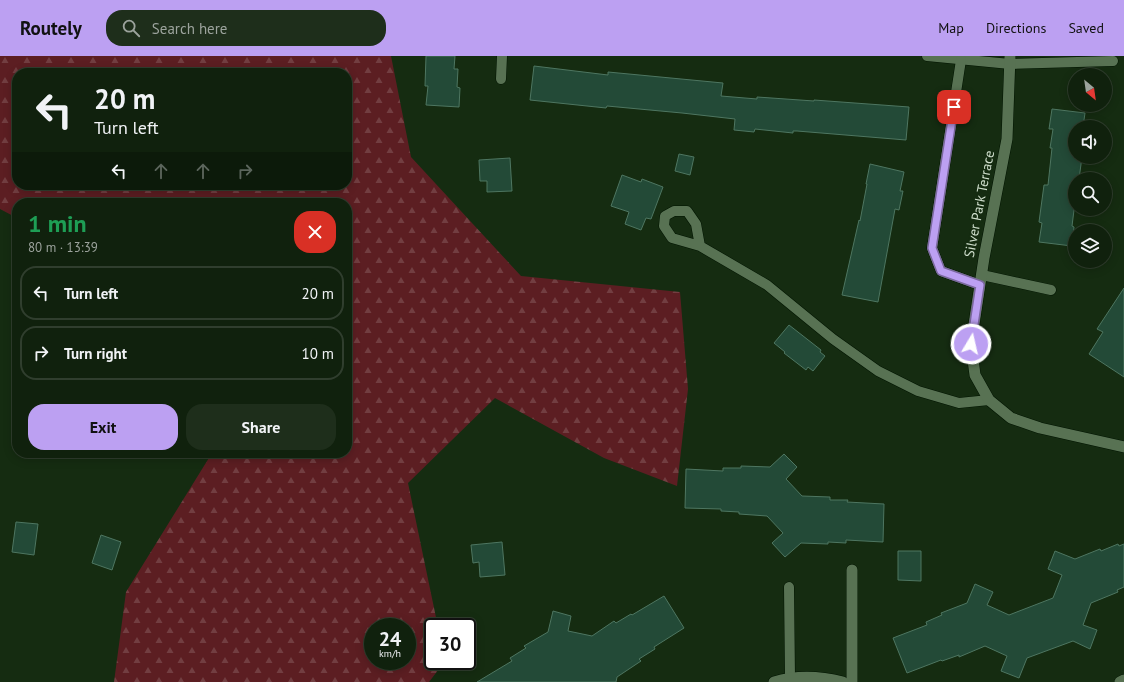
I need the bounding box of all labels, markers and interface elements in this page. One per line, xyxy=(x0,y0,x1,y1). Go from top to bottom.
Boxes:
search box xyxy=(106,10,386,46)
text: Routely xyxy=(20,16,82,40)
icon: search xyxy=(120,17,142,39)
text: Search here xyxy=(152,19,227,38)
text: Map xyxy=(938,19,964,37)
text: Directions xyxy=(986,19,1046,37)
text: Saved xyxy=(1068,19,1104,37)
north arrow xyxy=(1068,68,1112,112)
map controls xyxy=(1068,68,1112,268)
text: 20 m xyxy=(94,80,155,117)
icon: left xyxy=(28,84,80,136)
pin xyxy=(937,90,971,124)
icon: arrive xyxy=(943,96,965,118)
text: Turn left xyxy=(94,116,159,139)
button: sound xyxy=(1068,120,1112,164)
street label: Silver Park Terrace xyxy=(960,149,998,259)
icon: left xyxy=(108,160,130,182)
icon: ahead xyxy=(150,160,172,182)
icon: ahead xyxy=(192,160,214,182)
icon: right xyxy=(234,160,256,182)
button: search xyxy=(1068,172,1112,216)
text: 1 min xyxy=(28,208,87,239)
button: close xyxy=(294,211,336,253)
button: layers xyxy=(1068,224,1112,268)
text: 80 m · 13:39 xyxy=(28,239,98,256)
icon: left xyxy=(30,282,52,304)
text: Turn left xyxy=(64,284,118,303)
text: 20 m xyxy=(301,284,334,303)
position arrow xyxy=(950,323,992,365)
icon: right xyxy=(30,342,52,364)
text: Turn right xyxy=(64,344,127,363)
text: 10 m xyxy=(301,344,334,363)
button: Exit xyxy=(28,404,178,450)
button: Share xyxy=(186,404,336,450)
speed limit sign: 30 xyxy=(424,618,476,670)
text: 24 xyxy=(379,626,401,652)
text: km/h xyxy=(379,647,401,660)

